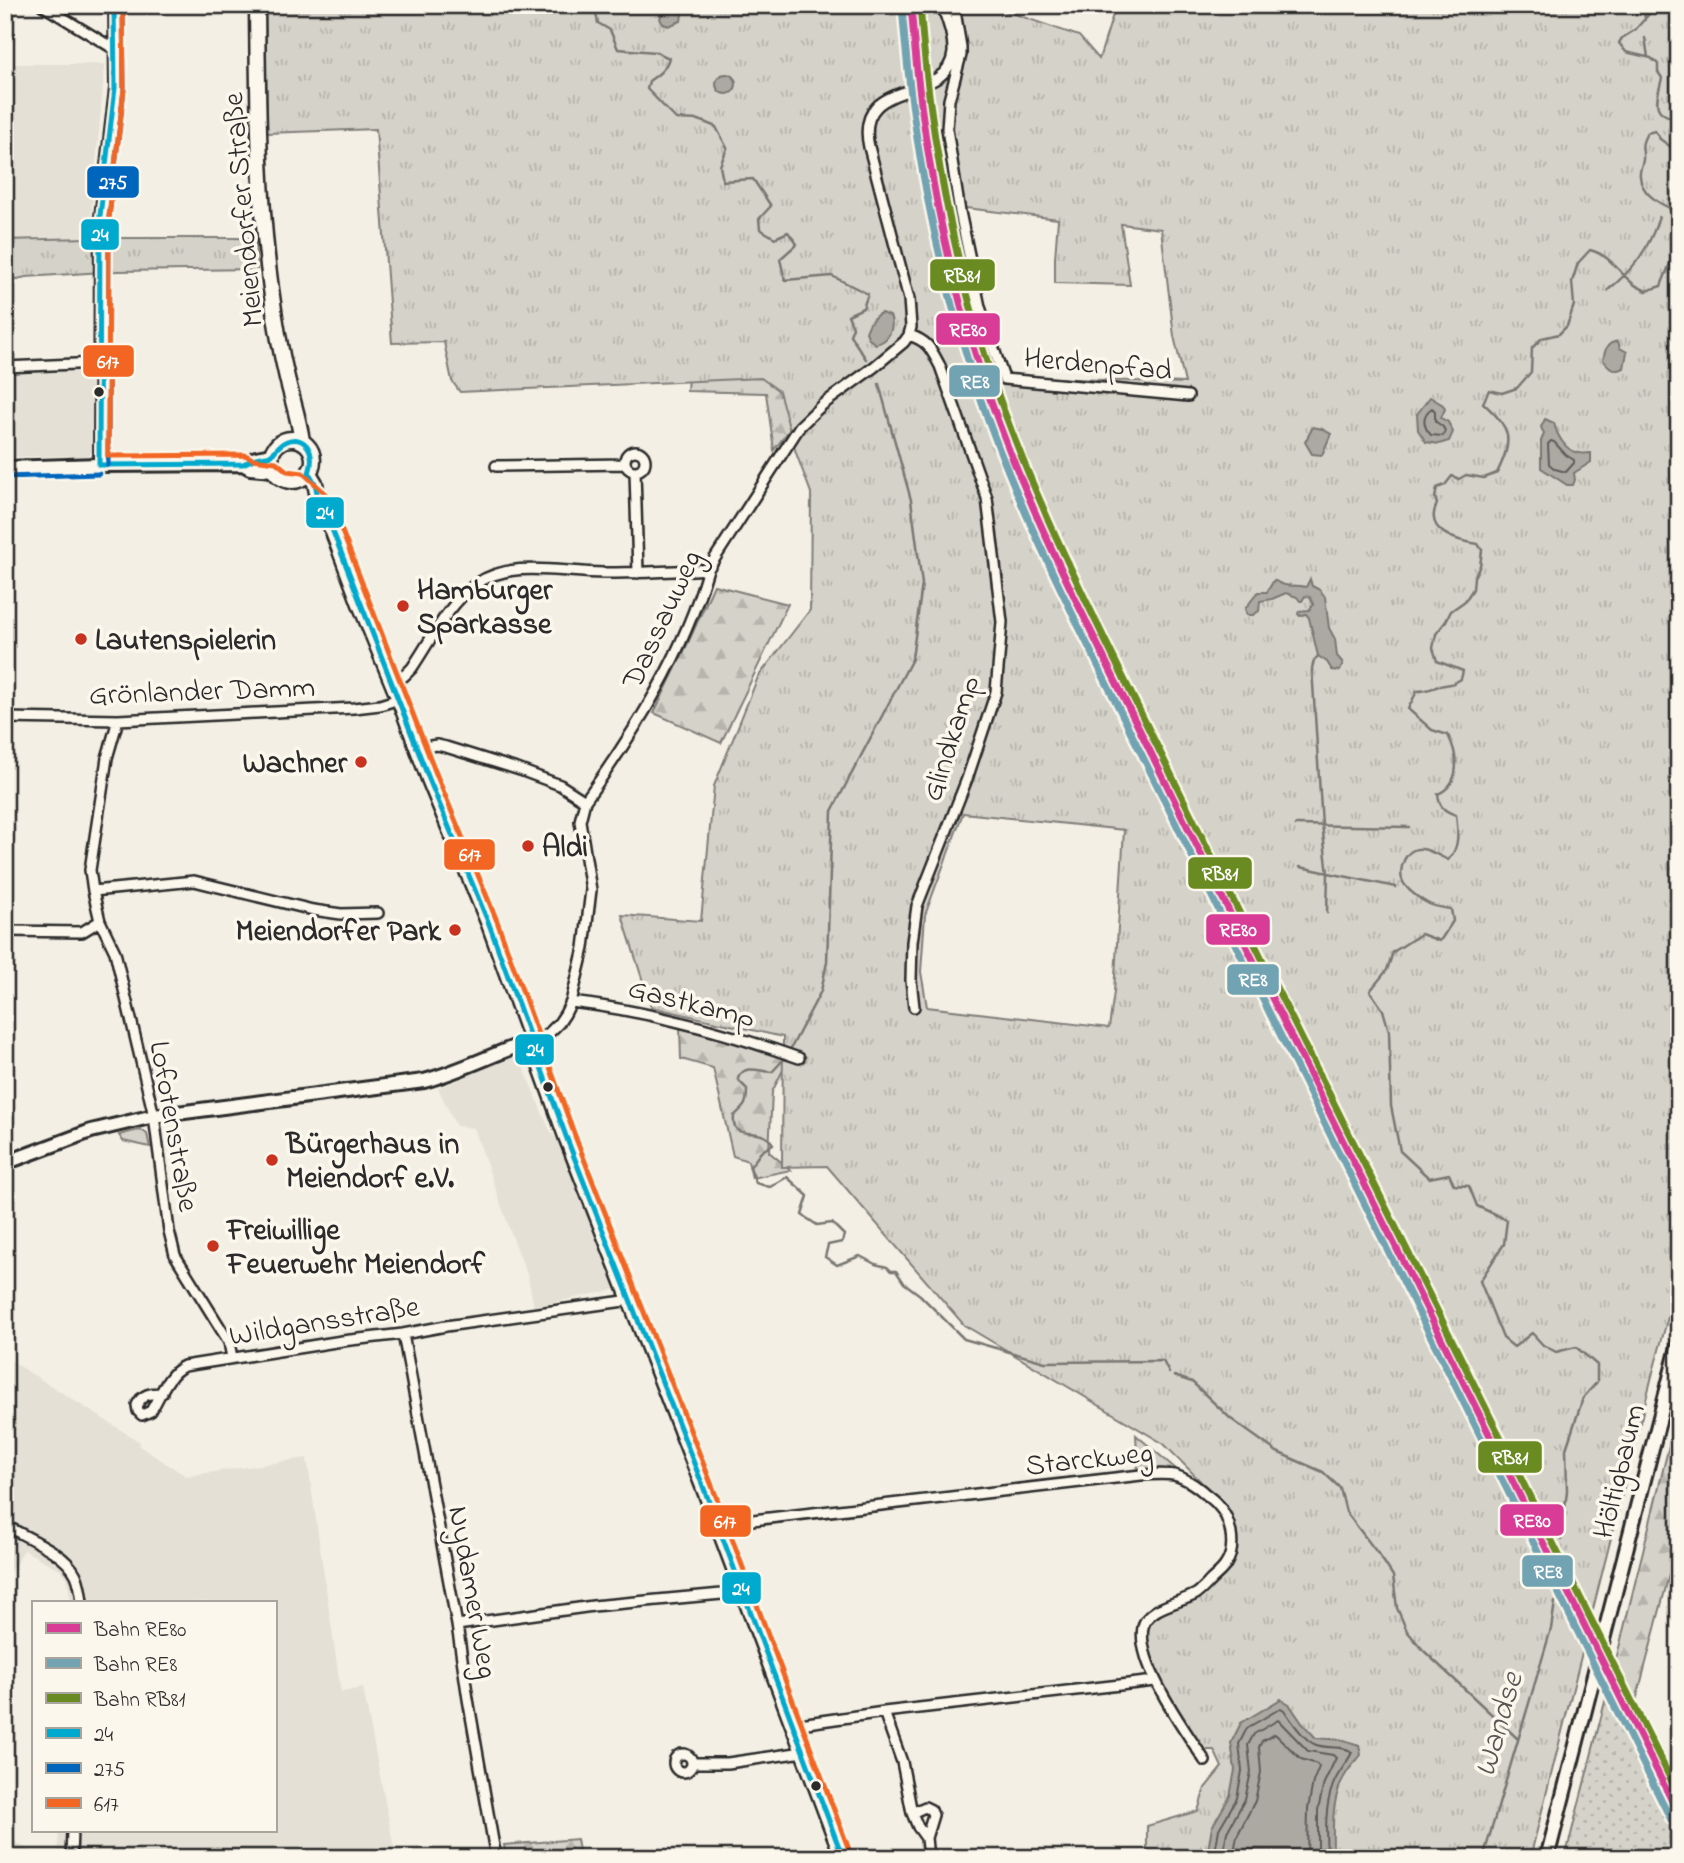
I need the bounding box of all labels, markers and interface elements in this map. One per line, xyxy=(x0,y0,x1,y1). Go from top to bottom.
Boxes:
street label: Meiendorfer Straße xyxy=(213,90,277,329)
line badge: 275 xyxy=(86,165,140,199)
text: 275 xyxy=(98,171,127,198)
line badge: 24 xyxy=(80,218,120,251)
text: 24 xyxy=(90,223,109,250)
line badge: RB81 xyxy=(929,258,996,292)
text: RB81 xyxy=(944,264,980,291)
line badge: RE80 xyxy=(935,312,1001,346)
text: RE80 xyxy=(949,318,987,345)
street label: Herdenpfad xyxy=(1022,338,1174,394)
line badge: 617 xyxy=(82,344,135,378)
text: 617 xyxy=(97,350,119,377)
line badge: RE8 xyxy=(948,364,1001,398)
text: RE8 xyxy=(960,370,990,397)
unlabelled marker xyxy=(92,385,106,399)
line badge: 24 xyxy=(305,496,345,529)
text: 24 xyxy=(315,501,334,528)
street label: Dassauweg xyxy=(612,544,715,698)
place label: Hamburger Sparkasse xyxy=(417,570,553,648)
marker: Hamburger Sparkasse xyxy=(395,598,411,614)
place label: Lautenspielerin xyxy=(95,620,276,664)
marker: Lautenspielerin xyxy=(73,631,89,647)
street label: Grönlander Damm xyxy=(88,667,316,719)
street label: Glindkamp xyxy=(912,670,994,807)
place label: Wachner xyxy=(242,743,348,787)
marker: Wachner xyxy=(353,754,369,770)
place label: Aldi xyxy=(542,827,588,871)
line badge: 617 xyxy=(443,838,496,871)
marker: Aldi xyxy=(520,838,536,854)
text: 617 xyxy=(459,843,481,870)
line badge: RB81 xyxy=(1187,856,1253,890)
text: RB81 xyxy=(1202,862,1238,889)
place label: Meiendorfer Park xyxy=(236,911,442,955)
line badge: RE80 xyxy=(1205,913,1271,946)
text: RE80 xyxy=(1219,918,1257,945)
marker: Meiendorfer Park xyxy=(447,922,463,938)
line badge: RE8 xyxy=(1226,963,1280,996)
street label: Gastkamp xyxy=(623,968,759,1042)
text: RE8 xyxy=(1238,968,1268,995)
line badge: 24 xyxy=(514,1033,555,1066)
street label: Lofotenstraße xyxy=(135,1038,209,1216)
text: 24 xyxy=(525,1038,544,1065)
unlabelled marker xyxy=(541,1080,555,1094)
place label: Bürgerhaus in Meiendorf e.V. xyxy=(284,1124,459,1202)
marker: Bürgerhaus in Meiendorf e.V. xyxy=(264,1152,280,1168)
place label: Freiwillige Feuerwehr Meiendorf xyxy=(225,1210,486,1288)
marker: Freiwillige Feuerwehr Meiendorf xyxy=(205,1238,221,1254)
street label: Wildgansstraße xyxy=(226,1286,423,1360)
street label: Höltigbaum xyxy=(1583,1400,1659,1544)
street label: Starckweg xyxy=(1023,1432,1155,1490)
line badge: RB81 xyxy=(1477,1440,1543,1474)
text: RB81 xyxy=(1492,1446,1528,1473)
street label: Nydamer Weg xyxy=(434,1503,508,1682)
line badge: RE80 xyxy=(1499,1503,1565,1537)
line badge: 617 xyxy=(699,1504,752,1538)
text: RE80 xyxy=(1513,1509,1551,1536)
text: 617 xyxy=(714,1510,736,1537)
line badge: RE8 xyxy=(1521,1554,1574,1588)
text: RE8 xyxy=(1533,1560,1563,1587)
line badge: 24 xyxy=(721,1571,762,1605)
text: 24 xyxy=(731,1577,750,1604)
legend xyxy=(32,1601,276,1832)
text: Bahn RE80 xyxy=(93,1616,186,1646)
text: Bahn RE8 xyxy=(93,1651,177,1681)
water label: Wandse xyxy=(1463,1666,1538,1783)
text: Bahn RB81 xyxy=(93,1686,186,1716)
text: 24 xyxy=(94,1721,113,1751)
text: 275 xyxy=(94,1756,125,1786)
unlabelled marker xyxy=(809,1779,823,1793)
text: 617 xyxy=(94,1791,119,1821)

